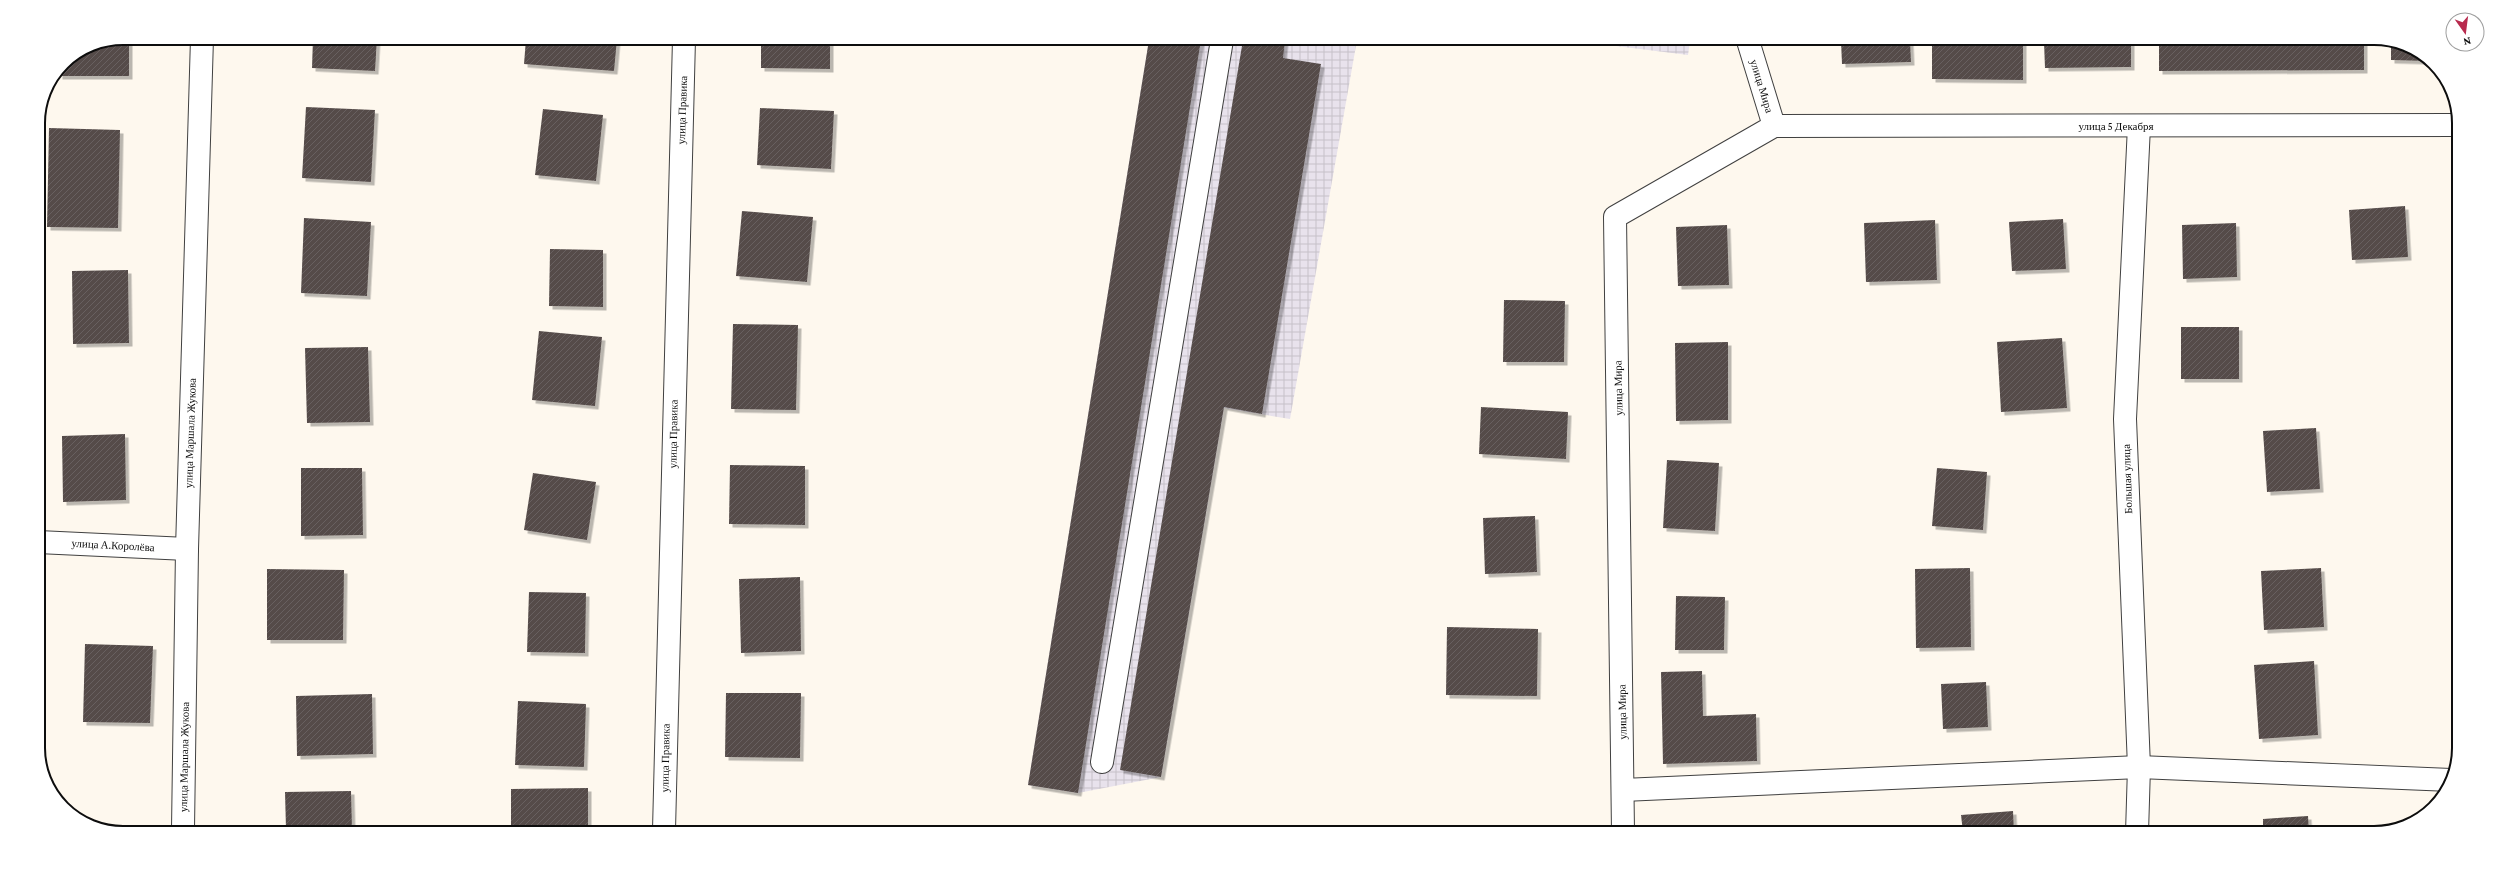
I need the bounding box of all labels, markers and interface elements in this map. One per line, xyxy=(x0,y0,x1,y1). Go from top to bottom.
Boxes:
north arrow xyxy=(2445,12,2485,52)
text: N xyxy=(2462,35,2473,49)
street label: улица Мира xyxy=(1748,58,1776,114)
street label: улица Правика xyxy=(675,75,689,145)
street label: улица 5 Декабря xyxy=(2078,120,2154,132)
street label: улица Мира xyxy=(1612,360,1624,416)
street label: улица Маршала Жукова xyxy=(182,378,198,488)
street label: улица Правика xyxy=(666,399,680,468)
street label: Большая улица xyxy=(2120,444,2134,514)
street label: улица А.Королёва xyxy=(71,537,155,553)
street label: улица Мира xyxy=(1616,684,1628,740)
street label: улица Маршала Жукова xyxy=(177,702,191,812)
street label: улица Правика xyxy=(658,723,672,792)

